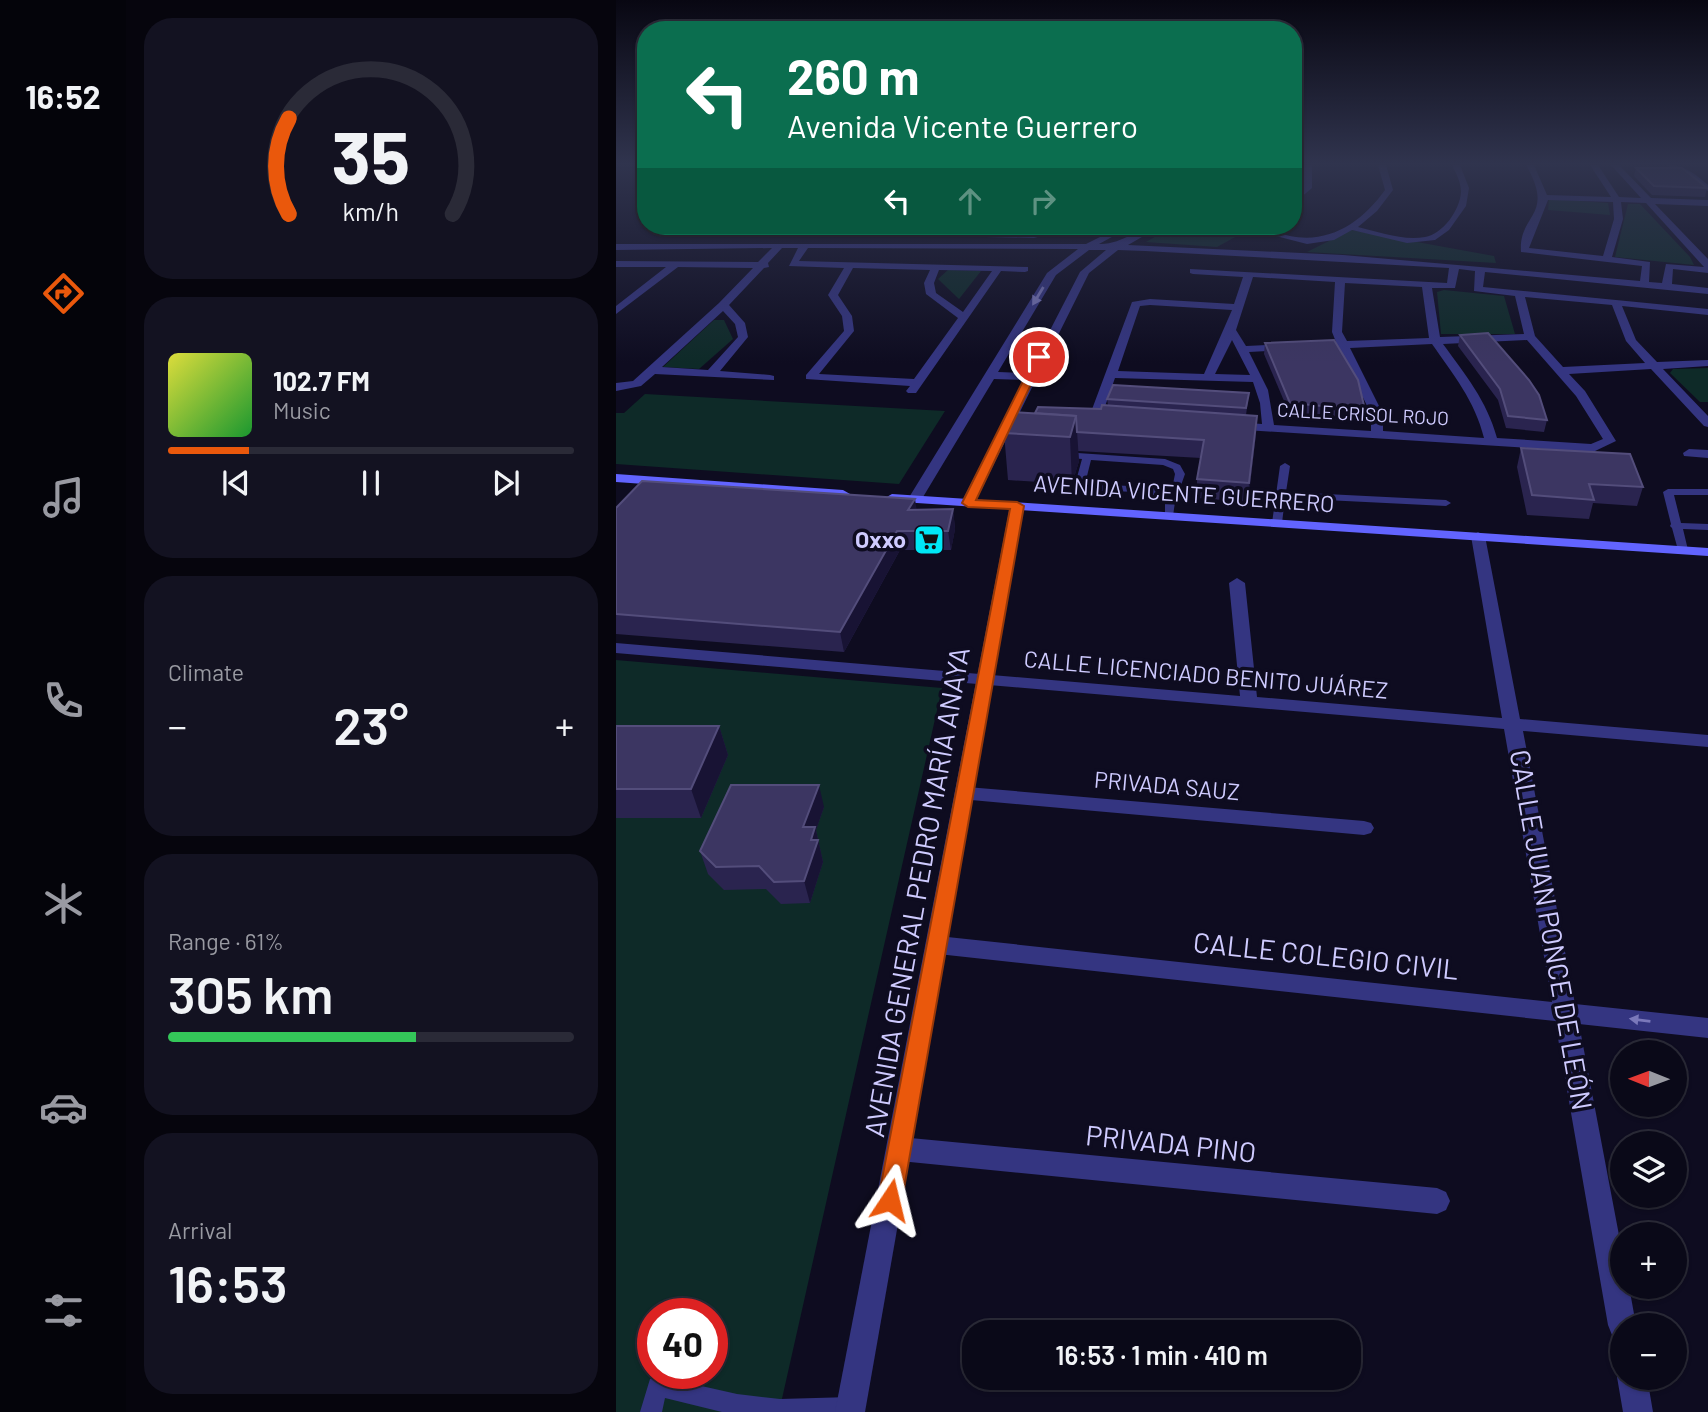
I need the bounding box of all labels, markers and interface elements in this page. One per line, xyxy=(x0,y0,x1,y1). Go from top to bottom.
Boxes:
text: 260 m xyxy=(787,46,919,105)
icon: left xyxy=(672,49,763,140)
text: 16:52 xyxy=(25,77,101,115)
text: Avenida Vicente Guerrero xyxy=(787,106,1138,144)
text: 35 xyxy=(332,112,410,200)
icon: left xyxy=(878,182,916,220)
icon: ahead xyxy=(951,182,989,220)
icon: right xyxy=(1024,182,1062,220)
text: km/h xyxy=(343,196,399,226)
icon: directions xyxy=(39,269,88,318)
one-way arrow xyxy=(1032,287,1044,306)
pin xyxy=(1009,327,1069,387)
icon: arrive xyxy=(1020,338,1058,376)
text: 102.7 FM xyxy=(273,365,370,396)
text: Music xyxy=(273,396,331,424)
street label: CALLE CRISOL ROJO xyxy=(1277,398,1449,429)
icon: previous xyxy=(217,464,255,502)
icon: pause xyxy=(352,464,390,502)
icon: next xyxy=(487,464,525,502)
street label: AVENIDA VICENTE GUERRERO xyxy=(1033,469,1336,517)
icon: music xyxy=(39,473,88,522)
supermarket icon: Oxxo xyxy=(912,523,946,557)
place label: Oxxo xyxy=(855,525,906,553)
street label: AVENIDA GENERAL PEDRO MARÍA ANAYA xyxy=(856,644,976,1139)
street label: CALLE LICENCIADO BENITO JUÁREZ xyxy=(1023,644,1389,704)
text: Climate xyxy=(168,658,244,686)
icon: phone xyxy=(39,676,88,725)
text: 23° xyxy=(333,693,409,755)
text: − xyxy=(168,702,187,748)
text: + xyxy=(555,702,574,748)
street label: CALLE JUAN PONCE DE LEÓN xyxy=(1504,747,1600,1113)
street label: PRIVADA SAUZ xyxy=(1093,765,1241,805)
icon: climate xyxy=(39,879,88,928)
street label: CALLE COLEGIO CIVIL xyxy=(1192,924,1461,986)
text: Range · 61% xyxy=(168,927,284,955)
text: 305 km xyxy=(168,962,333,1024)
one-way arrow xyxy=(1629,1015,1651,1026)
north arrow xyxy=(1610,1040,1687,1116)
map controls xyxy=(1610,1040,1687,1390)
icon: car xyxy=(39,1083,88,1132)
street label: PRIVADA PINO xyxy=(1084,1117,1258,1169)
button: layers xyxy=(1610,1131,1687,1208)
position arrow xyxy=(853,1163,927,1237)
text: Arrival xyxy=(168,1216,232,1244)
button: + xyxy=(1610,1222,1687,1299)
text: 16:53 xyxy=(168,1251,288,1313)
icon: filters xyxy=(39,1286,88,1335)
speed limit sign: 40 xyxy=(637,1298,728,1389)
button: − xyxy=(1610,1313,1687,1390)
text: 16:53 · 1 min · 410 m xyxy=(1055,1339,1268,1370)

